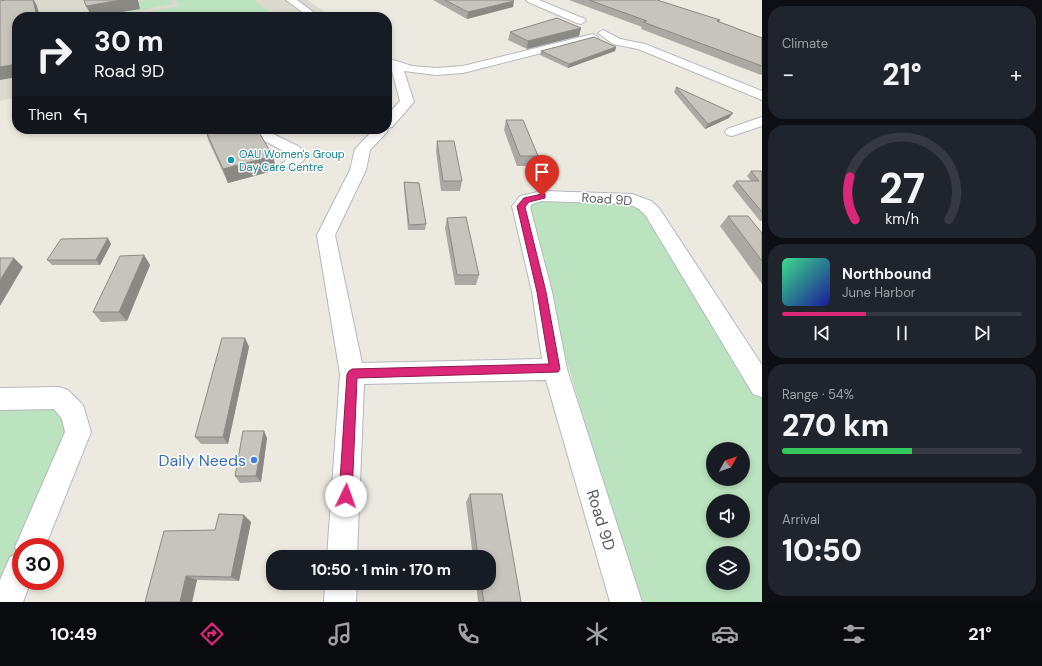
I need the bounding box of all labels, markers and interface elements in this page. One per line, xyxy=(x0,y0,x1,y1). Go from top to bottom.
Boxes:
text: 30 m xyxy=(94,23,164,60)
icon: right xyxy=(28,28,80,80)
text: Climate xyxy=(782,35,828,52)
text: 21° xyxy=(882,55,922,94)
text: Road 9D xyxy=(94,59,164,83)
text: − xyxy=(782,60,794,89)
text: + xyxy=(1010,60,1022,89)
icon: left xyxy=(70,104,92,126)
text: Then xyxy=(28,105,62,125)
place label: OAU Women's Group Day Care Centre xyxy=(239,147,345,174)
marker: OAU Women's Group Day Care Centre xyxy=(226,155,236,165)
pin xyxy=(525,155,559,196)
icon: arrive xyxy=(531,161,553,183)
text: 27 xyxy=(879,162,925,216)
street label: Road 9D xyxy=(581,189,633,209)
text: km/h xyxy=(885,209,919,227)
text: Northbound xyxy=(842,264,931,284)
text: June Harbor xyxy=(842,284,916,301)
icon: previous xyxy=(811,322,833,344)
icon: pause xyxy=(891,322,913,344)
icon: next xyxy=(971,322,993,344)
text: Range · 54% xyxy=(782,386,854,403)
text: 270 km xyxy=(782,406,889,445)
north arrow xyxy=(706,442,750,486)
map controls xyxy=(706,442,750,590)
place label: Daily Needs xyxy=(158,450,246,471)
marker: Daily Needs xyxy=(249,455,259,465)
position arrow xyxy=(325,475,367,517)
street label: Road 9D xyxy=(582,487,620,553)
button: sound xyxy=(706,494,750,538)
text: Arrival xyxy=(782,511,820,528)
text: 10:50 xyxy=(782,531,862,570)
speed limit sign: 30 xyxy=(12,538,64,590)
button: layers xyxy=(706,546,750,590)
text: 10:50 · 1 min · 170 m xyxy=(311,560,451,580)
icon: directions xyxy=(198,620,226,648)
icon: music xyxy=(326,620,354,648)
icon: phone xyxy=(454,620,482,648)
icon: climate xyxy=(583,620,611,648)
icon: car xyxy=(711,620,739,648)
icon: filters xyxy=(840,620,868,648)
text: 10:49 xyxy=(50,622,97,646)
text: 21° xyxy=(968,622,992,646)

